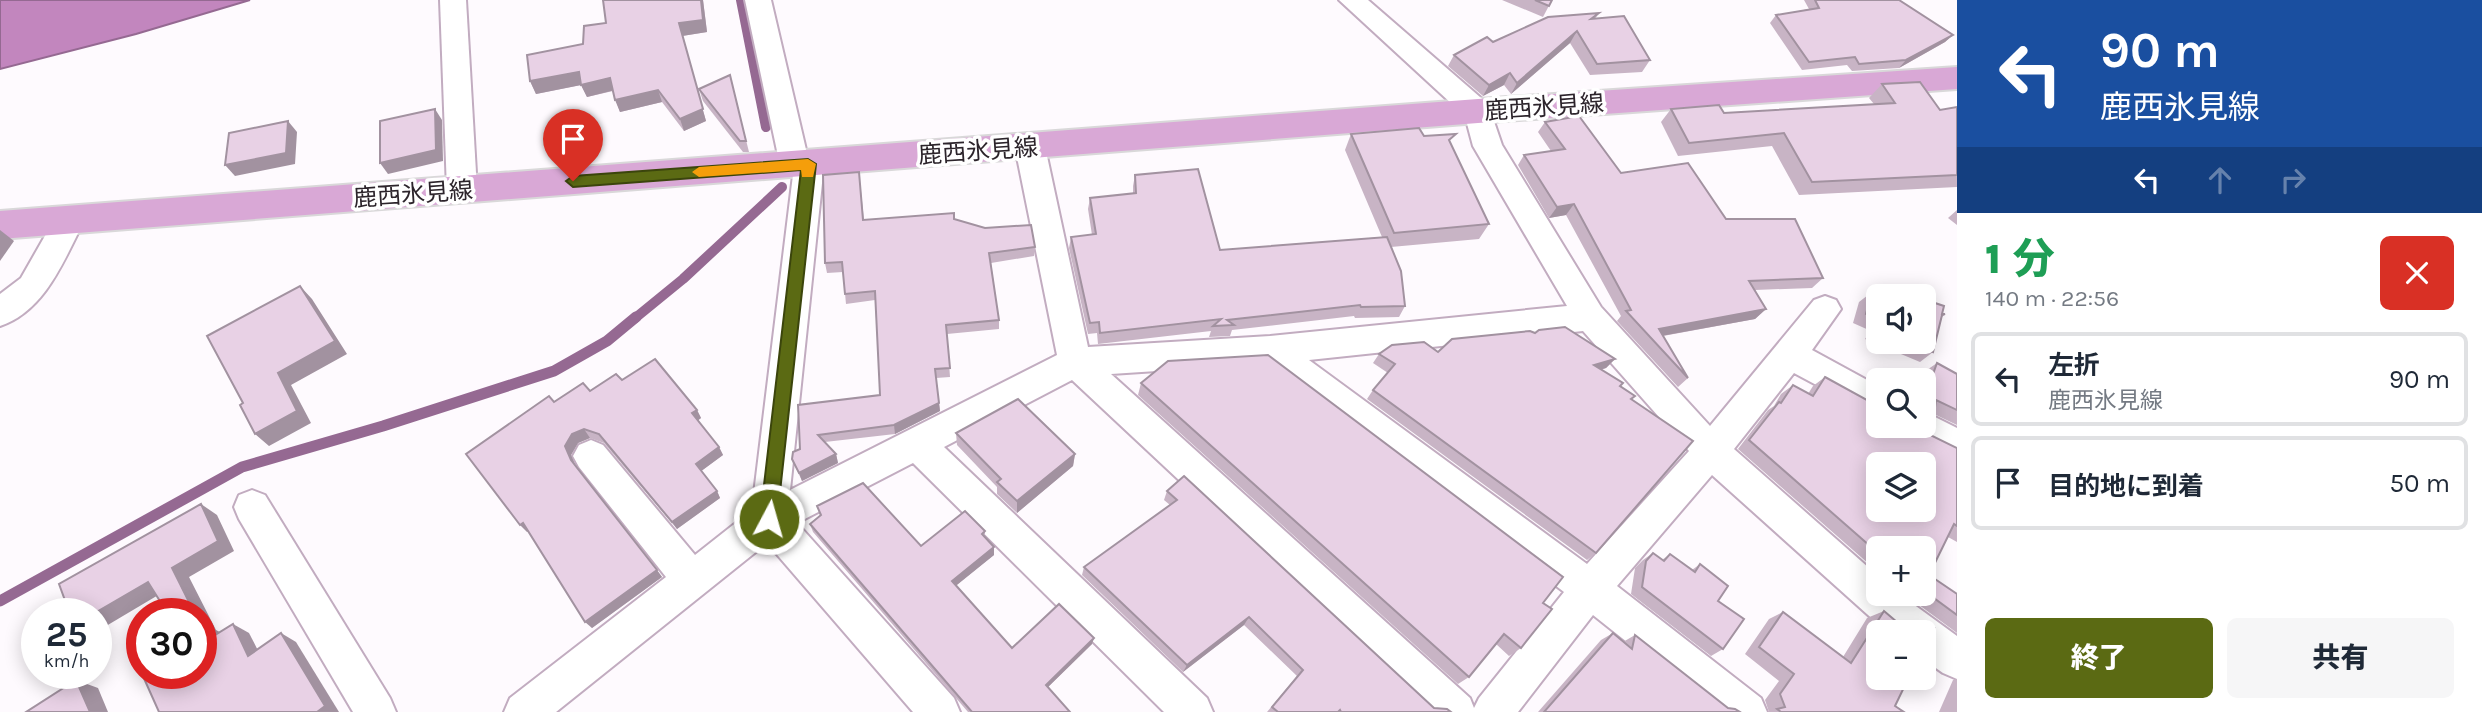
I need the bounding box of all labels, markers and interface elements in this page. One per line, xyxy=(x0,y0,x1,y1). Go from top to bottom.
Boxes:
text: 90 m xyxy=(2100,22,2220,79)
icon: left xyxy=(1985,28,2076,119)
street label: 鹿西氷見線 xyxy=(1483,89,1605,125)
text: 鹿西氷見線 xyxy=(2100,89,2260,126)
pin xyxy=(543,109,603,181)
icon: arrive xyxy=(554,120,592,158)
street label: 鹿西氷見線 xyxy=(917,133,1039,169)
icon: left xyxy=(2128,161,2166,199)
icon: ahead xyxy=(2201,161,2239,199)
icon: right xyxy=(2274,161,2312,199)
street label: 鹿西氷見線 xyxy=(352,176,474,212)
text: 1 分 xyxy=(1985,234,2054,284)
button: close xyxy=(2380,236,2454,310)
map controls xyxy=(1866,284,1936,690)
button: sound xyxy=(1866,284,1936,354)
text: 140 m · 22:56 xyxy=(1985,285,2119,312)
text: 左折 xyxy=(2048,350,2100,381)
icon: left xyxy=(1989,360,2027,398)
text: 90 m xyxy=(2389,364,2450,395)
button: search xyxy=(1866,368,1936,438)
text: 鹿西氷見線 xyxy=(2048,387,2163,414)
button: layers xyxy=(1866,452,1936,522)
icon: arrive xyxy=(1989,464,2027,502)
text: 50 m xyxy=(2389,468,2450,499)
text: 目的地に到着 xyxy=(2048,471,2204,502)
position arrow xyxy=(732,482,806,556)
button: + xyxy=(1866,536,1936,606)
speed limit sign: 30 xyxy=(126,598,217,689)
text: 25 xyxy=(46,614,87,655)
button: 終了 xyxy=(1985,618,2213,698)
button: 共有 xyxy=(2227,618,2454,698)
button: − xyxy=(1866,620,1936,690)
text: km/h xyxy=(44,650,89,672)

